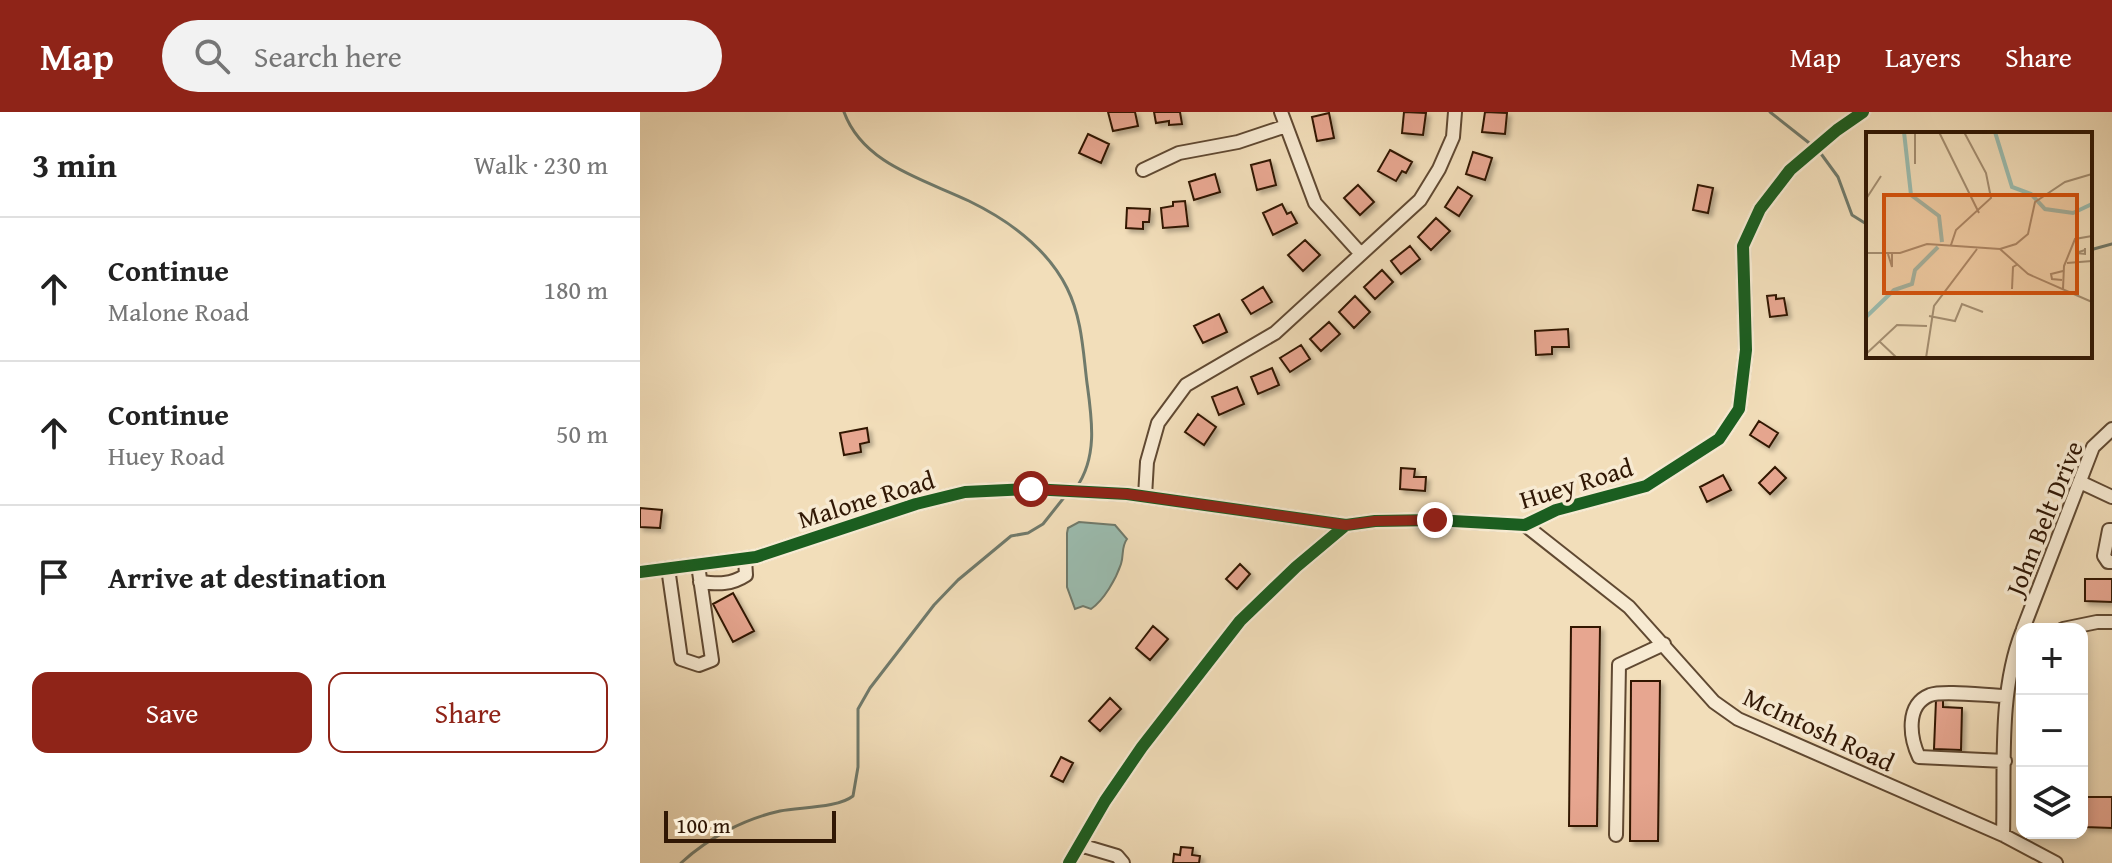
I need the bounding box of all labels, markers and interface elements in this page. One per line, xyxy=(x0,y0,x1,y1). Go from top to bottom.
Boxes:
search box xyxy=(162,20,722,92)
text: Map xyxy=(40,28,114,84)
icon: search xyxy=(190,34,234,78)
text: Search here xyxy=(254,34,402,78)
text: Map xyxy=(1790,36,1841,77)
text: Layers xyxy=(1885,36,1961,77)
text: Share xyxy=(2005,36,2072,77)
inset map xyxy=(1866,132,2092,358)
text: 3 min xyxy=(32,140,117,189)
text: Walk · 230 m xyxy=(474,145,608,184)
text: Continue xyxy=(108,248,229,292)
icon: ahead xyxy=(32,267,76,311)
text: 180 m xyxy=(543,270,608,309)
text: Malone Road xyxy=(108,292,249,331)
text: Continue xyxy=(108,392,229,436)
icon: ahead xyxy=(32,411,76,455)
text: 50 m xyxy=(556,414,608,453)
street label: John Belt Drive xyxy=(1994,435,2093,604)
text: Huey Road xyxy=(108,436,225,475)
street label: Huey Road xyxy=(1515,447,1638,519)
street label: Malone Road xyxy=(793,460,939,538)
route start xyxy=(1013,471,1049,507)
route end xyxy=(1417,502,1453,538)
icon: arrive xyxy=(32,555,76,599)
text: Arrive at destination xyxy=(108,555,386,599)
map controls xyxy=(2016,623,2088,839)
button: + xyxy=(2016,623,2088,695)
button: Save xyxy=(32,672,312,753)
button: Share xyxy=(328,672,608,753)
street label: McIntosh Road xyxy=(1737,677,1901,781)
button: − xyxy=(2016,695,2088,767)
button: layers xyxy=(2016,767,2088,839)
scale bar xyxy=(664,807,836,843)
text: 100 m xyxy=(676,809,731,841)

